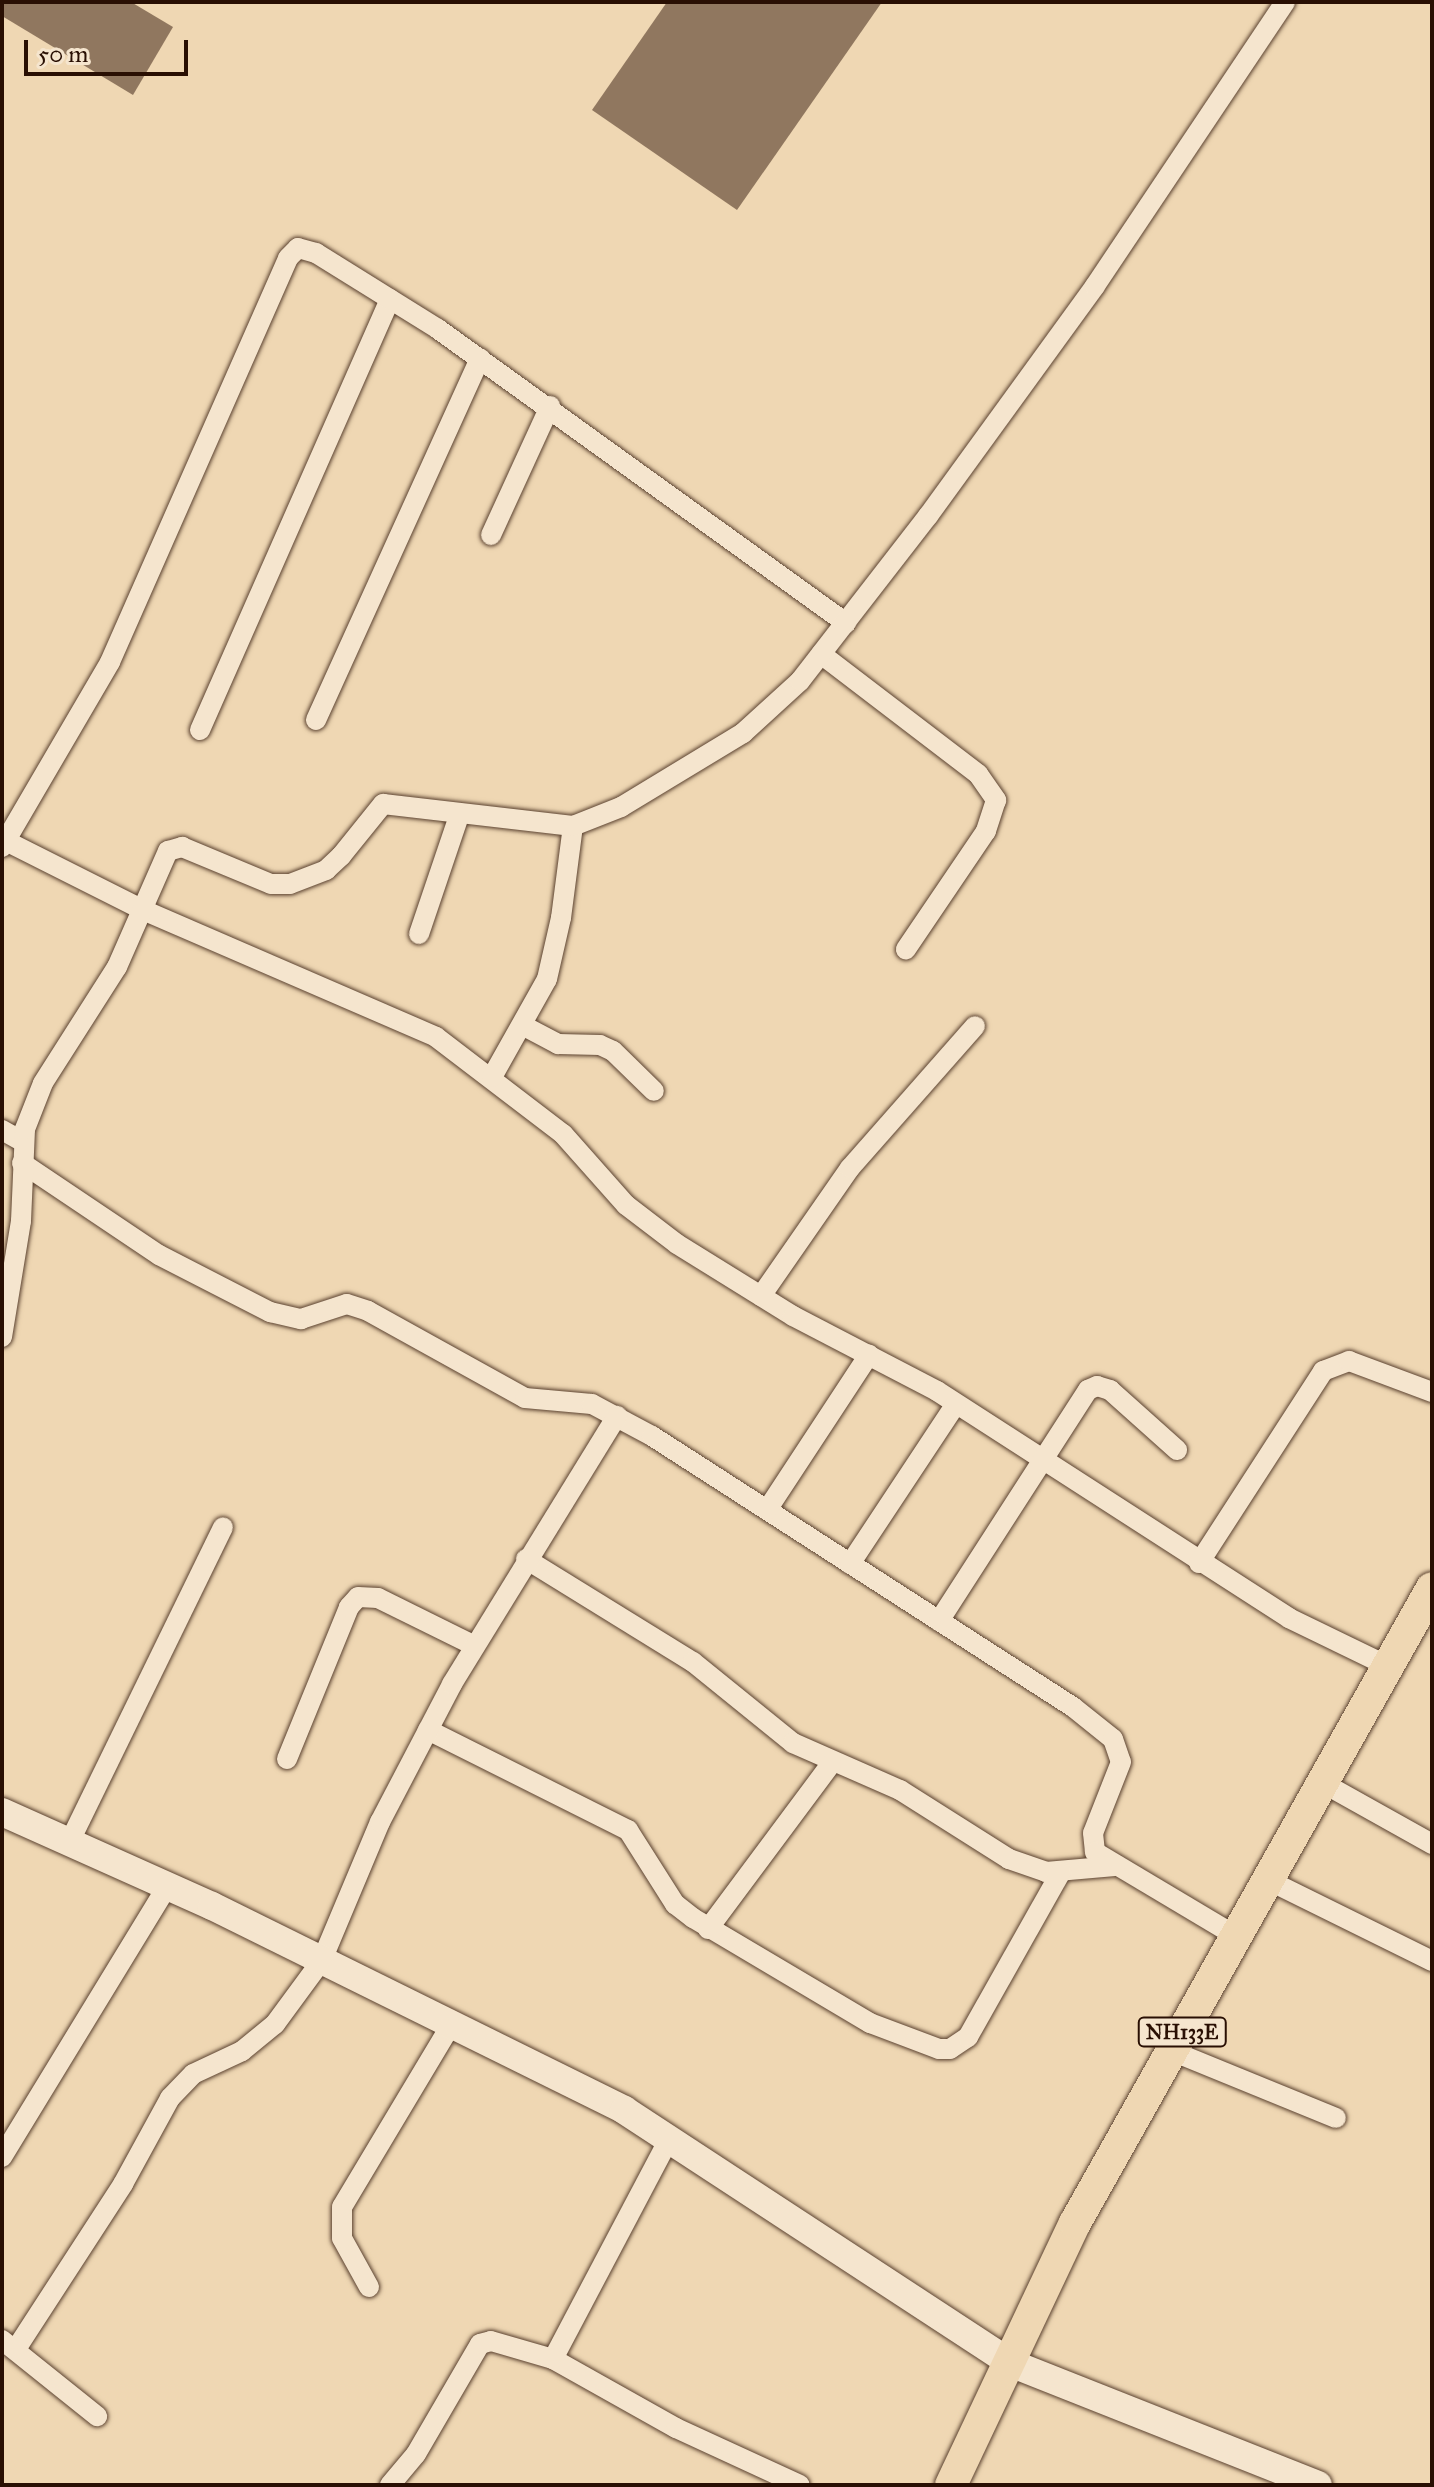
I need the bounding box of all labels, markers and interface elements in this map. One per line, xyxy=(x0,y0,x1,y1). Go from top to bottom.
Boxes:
scale bar xyxy=(28,24,192,74)
text: 50 m xyxy=(38,39,88,69)
road number: NH133E xyxy=(1136,2016,1228,2048)

